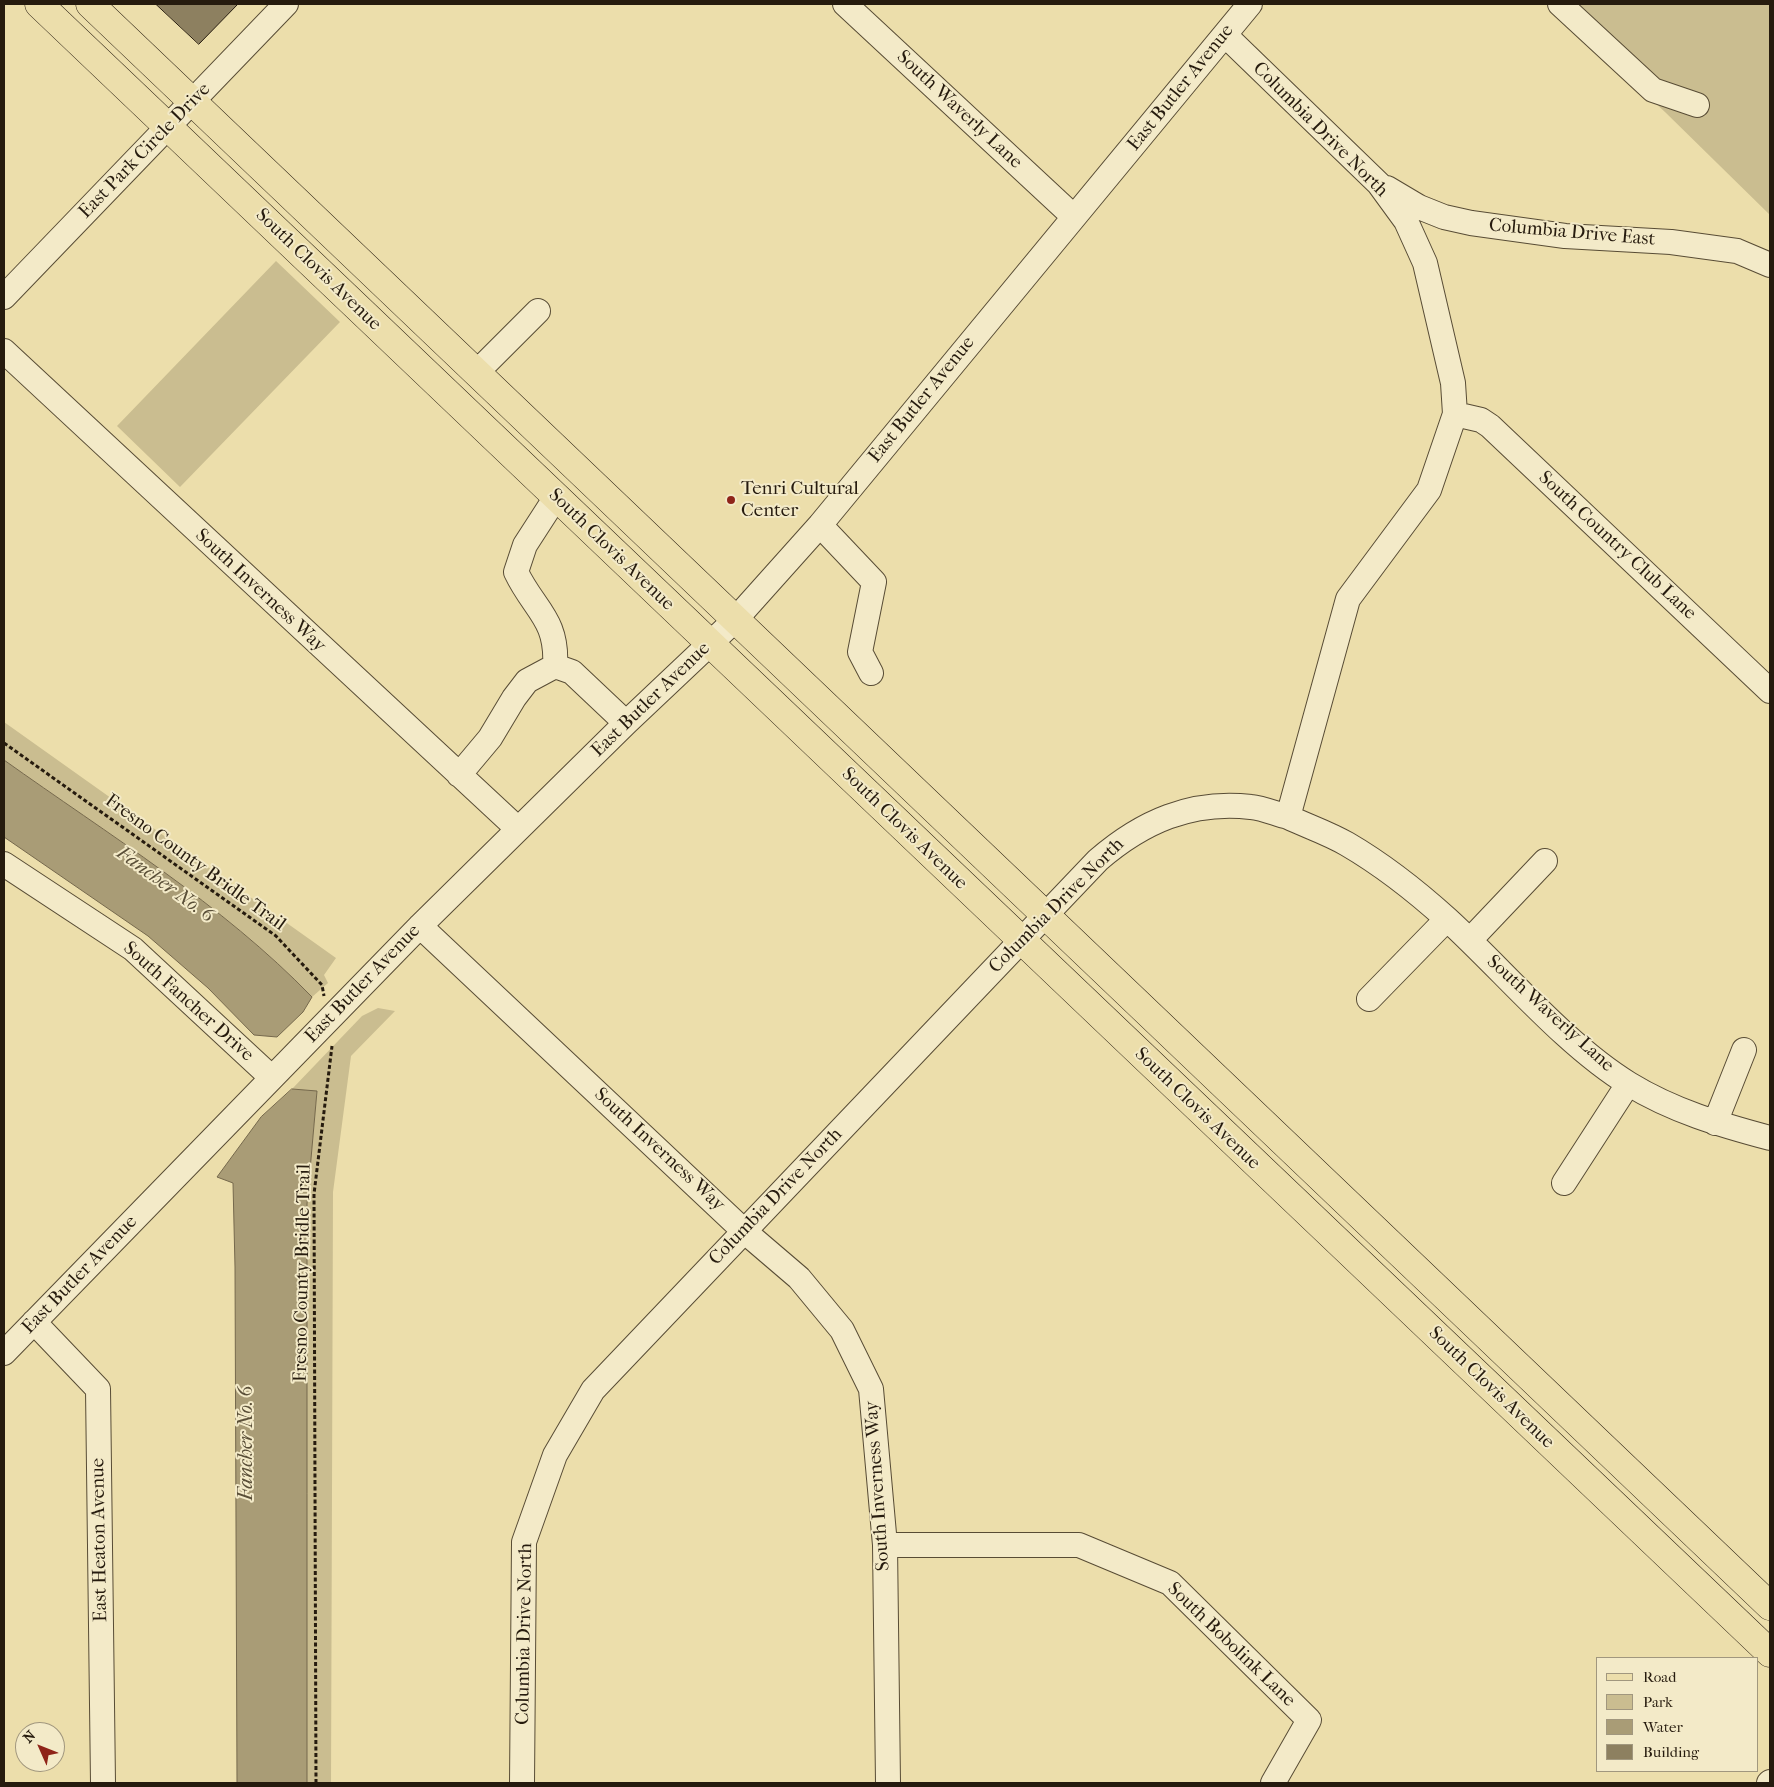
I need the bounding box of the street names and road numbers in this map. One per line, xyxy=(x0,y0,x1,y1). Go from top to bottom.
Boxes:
street label: East Butler Avenue xyxy=(1123,20,1239,156)
street label: South Waverly Lane xyxy=(891,46,1027,174)
street label: Columbia Drive North xyxy=(1248,58,1392,202)
street label: East Park Circle Drive xyxy=(74,78,216,224)
street label: South Clovis Avenue xyxy=(250,204,386,336)
street label: Columbia Drive East xyxy=(1488,214,1656,252)
street label: East Butler Avenue xyxy=(864,332,980,468)
street label: South Country Club Lane xyxy=(1533,467,1701,625)
street label: South Clovis Avenue xyxy=(543,484,679,616)
street label: South Inverness Way xyxy=(190,524,330,658)
street label: East Butler Avenue xyxy=(587,638,715,762)
street label: South Clovis Avenue xyxy=(836,763,972,895)
street label: Fresno County Bridle Trail xyxy=(100,790,290,936)
street label: Columbia Drive North xyxy=(985,834,1129,978)
street label: East Butler Avenue xyxy=(301,920,425,1048)
street label: South Fancher Drive xyxy=(118,937,258,1067)
street label: South Waverly Lane xyxy=(1482,951,1618,1077)
street label: South Clovis Avenue xyxy=(1129,1043,1265,1175)
street label: South Inverness Way xyxy=(589,1083,729,1217)
street label: Columbia Drive North xyxy=(705,1124,847,1270)
street label: Fresno County Bridle Trail xyxy=(290,1164,316,1382)
street label: East Butler Avenue xyxy=(18,1211,142,1339)
street label: South Clovis Avenue xyxy=(1423,1322,1559,1454)
street label: South Inverness Way xyxy=(861,1400,895,1572)
street label: East Heaton Avenue xyxy=(87,1458,113,1622)
street label: Columbia Drive North xyxy=(512,1543,538,1725)
street label: South Bobolink Lane xyxy=(1162,1578,1300,1712)

